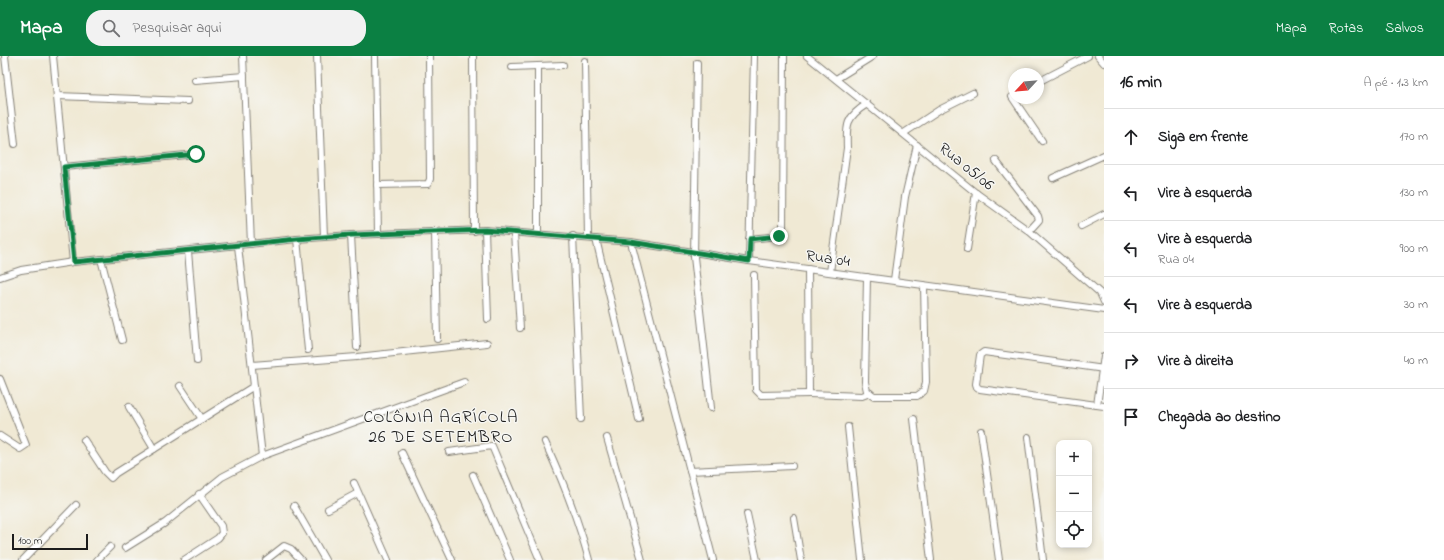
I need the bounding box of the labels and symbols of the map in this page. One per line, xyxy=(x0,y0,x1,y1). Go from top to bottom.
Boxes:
north arrow xyxy=(1008,68,1044,104)
street label: Rua 05/06 xyxy=(933,137,999,197)
route start xyxy=(187,145,205,163)
route end xyxy=(770,227,788,245)
street label: Rua 04 xyxy=(804,244,852,274)
district label: COLÔNIA AGRÍCOLA 26 DE SETEMBRO xyxy=(364,405,518,450)
scale bar xyxy=(12,532,88,551)

